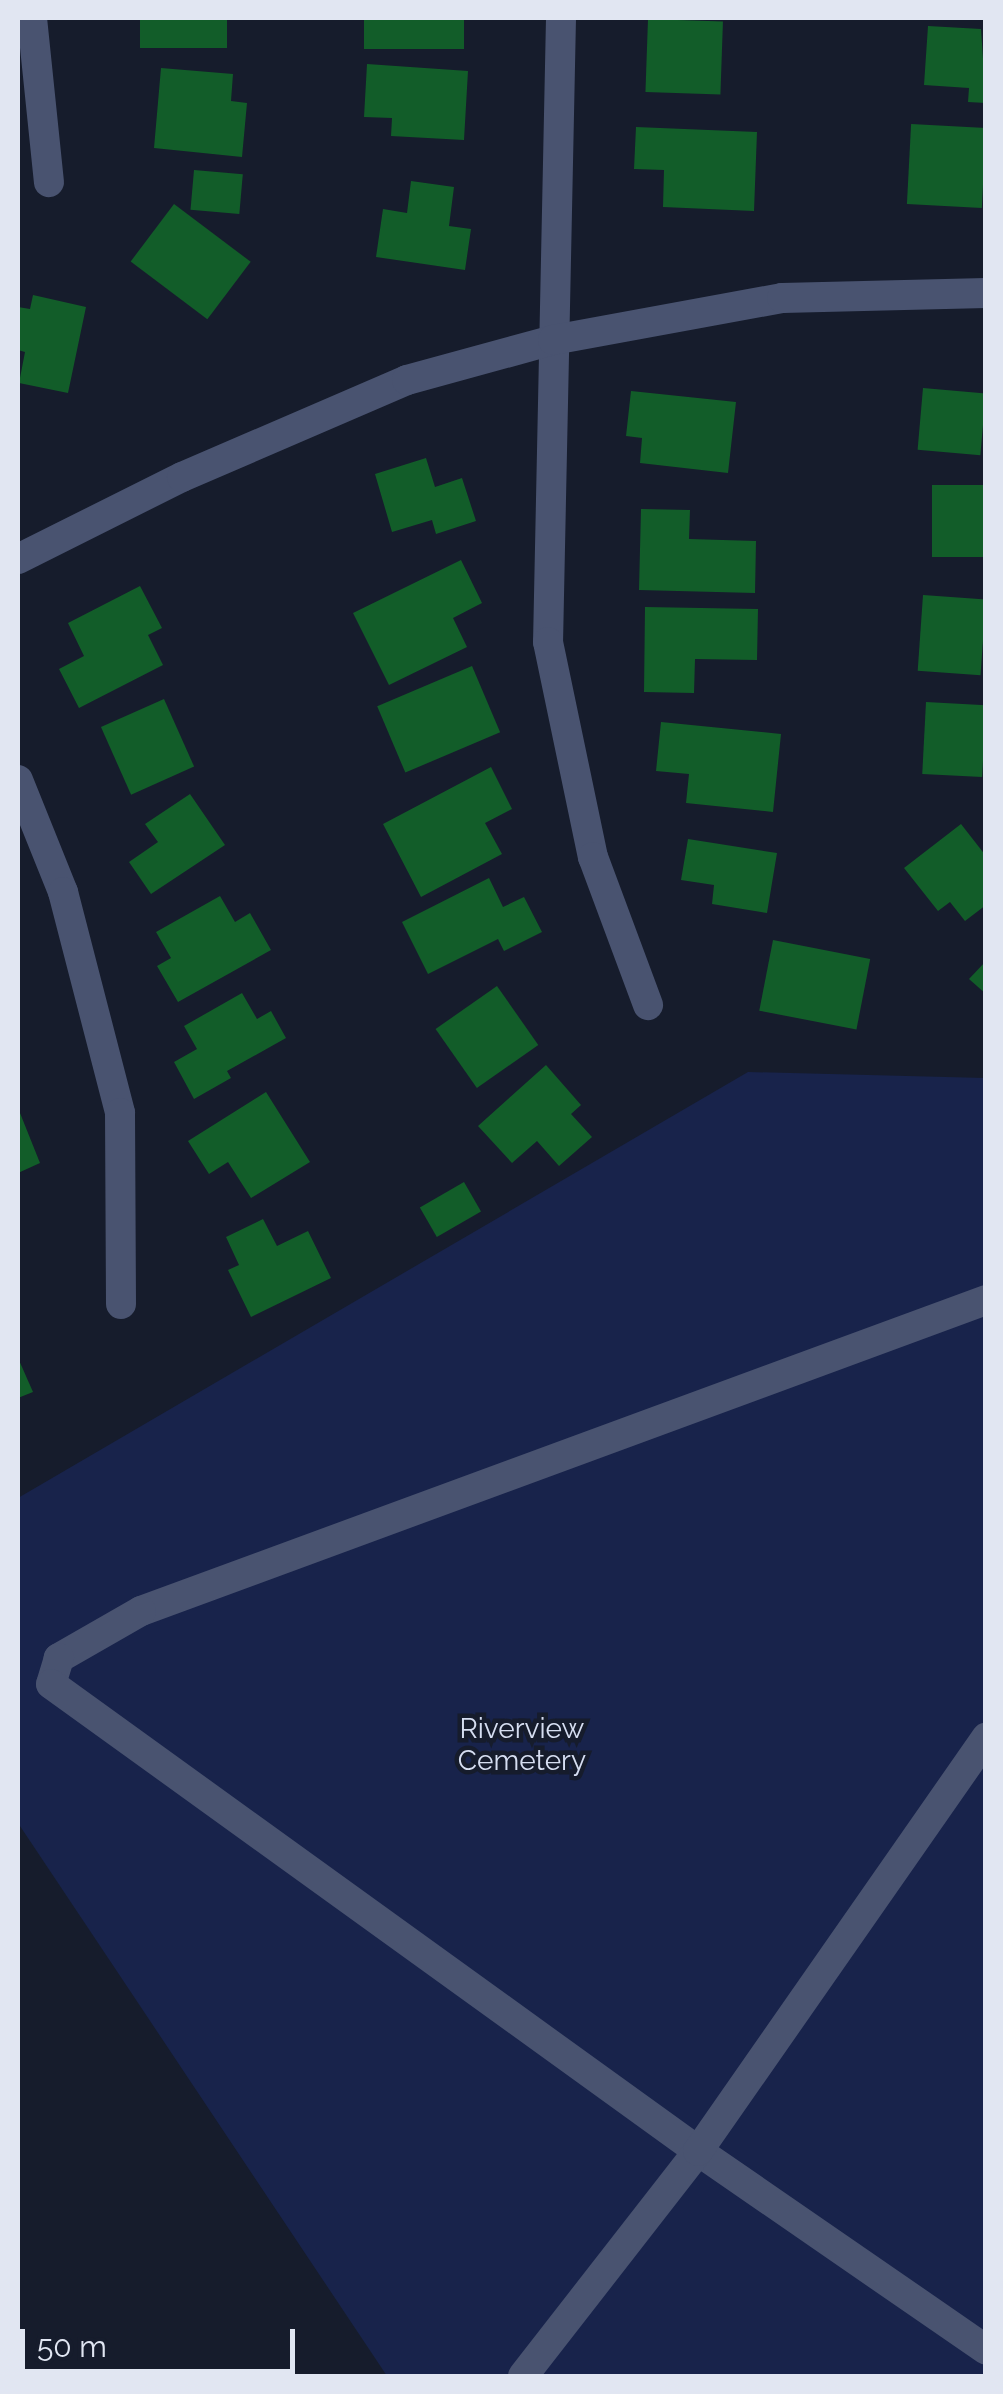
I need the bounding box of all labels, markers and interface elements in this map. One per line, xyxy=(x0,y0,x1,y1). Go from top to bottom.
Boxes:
park label: Riverview Cemetery xyxy=(458,1712,586,1778)
scale bar xyxy=(25,2309,300,2371)
text: 50 m xyxy=(37,2329,107,2364)

